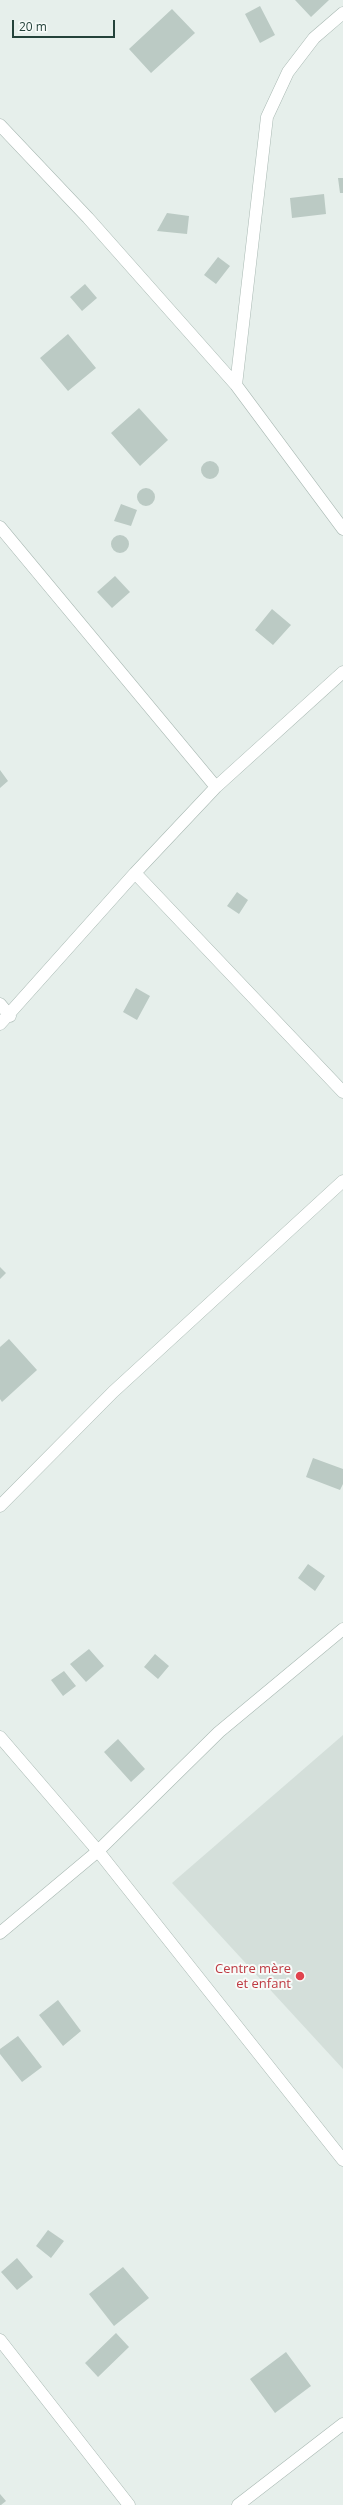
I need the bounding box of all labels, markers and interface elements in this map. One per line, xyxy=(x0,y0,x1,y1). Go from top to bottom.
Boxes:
scale bar xyxy=(14,12,117,38)
text: 20 m xyxy=(19,18,47,35)
place label: Centre mère et enfant xyxy=(215,1961,291,1992)
marker: Centre mère et enfant xyxy=(294,1970,306,1982)

